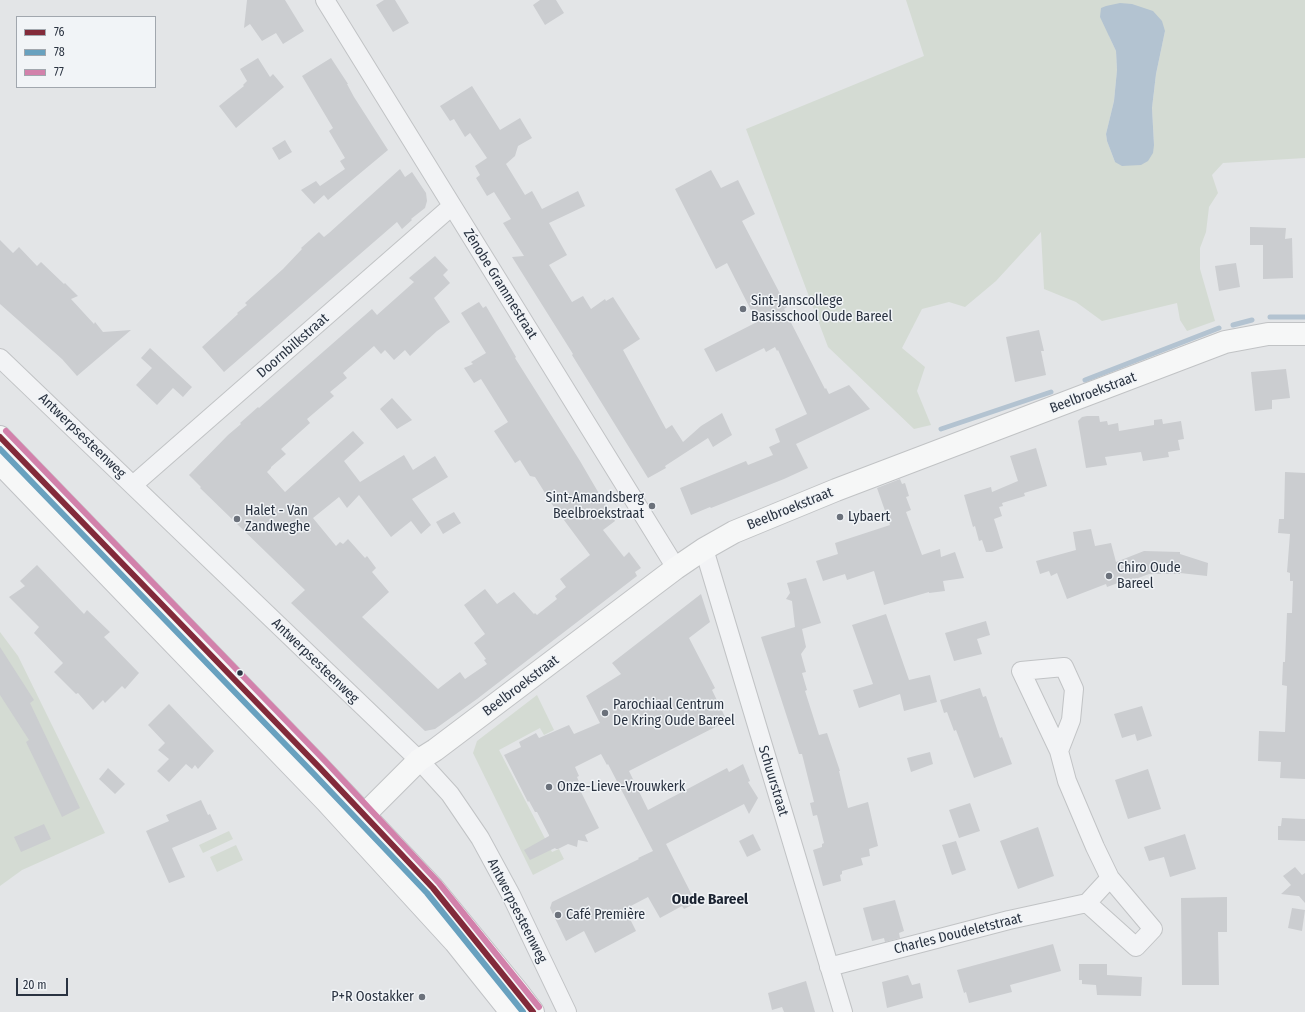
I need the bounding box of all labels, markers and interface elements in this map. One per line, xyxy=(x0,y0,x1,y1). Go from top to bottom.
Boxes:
legend xyxy=(16,16,156,88)
text: 76 xyxy=(54,25,65,39)
text: 78 xyxy=(54,45,65,59)
text: 77 xyxy=(54,65,64,79)
street label: Zénobe Grammestraat xyxy=(459,226,541,342)
place label: Sint-Janscollege Basisschool Oude Bareel xyxy=(751,293,892,326)
marker: Sint-Janscollege Basisschool Oude Bareel xyxy=(738,304,748,314)
street label: Doornbilkstraat xyxy=(254,310,332,382)
street label: Beelbroekstraat xyxy=(1047,369,1139,417)
street label: Antwerpsesteenweg xyxy=(35,390,129,482)
street label: Beelbroekstraat xyxy=(745,484,835,534)
place label: Sint-Amandsberg Beelbroekstraat xyxy=(546,490,644,522)
marker: Sint-Amandsberg Beelbroekstraat xyxy=(647,501,657,511)
place label: Halet - Van Zandweghe xyxy=(245,503,310,536)
place label: Lybaert xyxy=(848,509,890,525)
marker: Lybaert xyxy=(835,512,845,522)
marker: Halet - Van Zandweghe xyxy=(232,514,242,524)
place label: Chiro Oude Bareel xyxy=(1117,560,1181,592)
marker: Chiro Oude Bareel xyxy=(1104,571,1114,581)
street label: Antwerpsesteenweg xyxy=(268,615,362,707)
street label: Beelbroekstraat xyxy=(480,652,562,720)
unlabelled marker xyxy=(235,668,245,678)
place label: Parochiaal Centrum De Kring Oude Bareel xyxy=(613,697,735,730)
marker: Parochiaal Centrum De Kring Oude Bareel xyxy=(600,708,610,718)
street label: Schuurstraat xyxy=(754,744,792,818)
place label: Onze-Lieve-Vrouwkerk xyxy=(557,779,685,795)
marker: Onze-Lieve-Vrouwkerk xyxy=(544,782,554,792)
street label: Antwerpsesteenweg xyxy=(483,856,551,966)
district label: Oude Bareel xyxy=(672,891,748,909)
place label: Café Première xyxy=(566,907,645,923)
marker: Café Première xyxy=(553,910,563,920)
street label: Charles Doudeletstraat xyxy=(892,910,1024,958)
scale bar xyxy=(18,970,70,996)
text: 20 m xyxy=(23,978,47,992)
place label: P+R Oostakker xyxy=(331,989,414,1005)
marker: P+R Oostakker xyxy=(417,992,427,1002)

